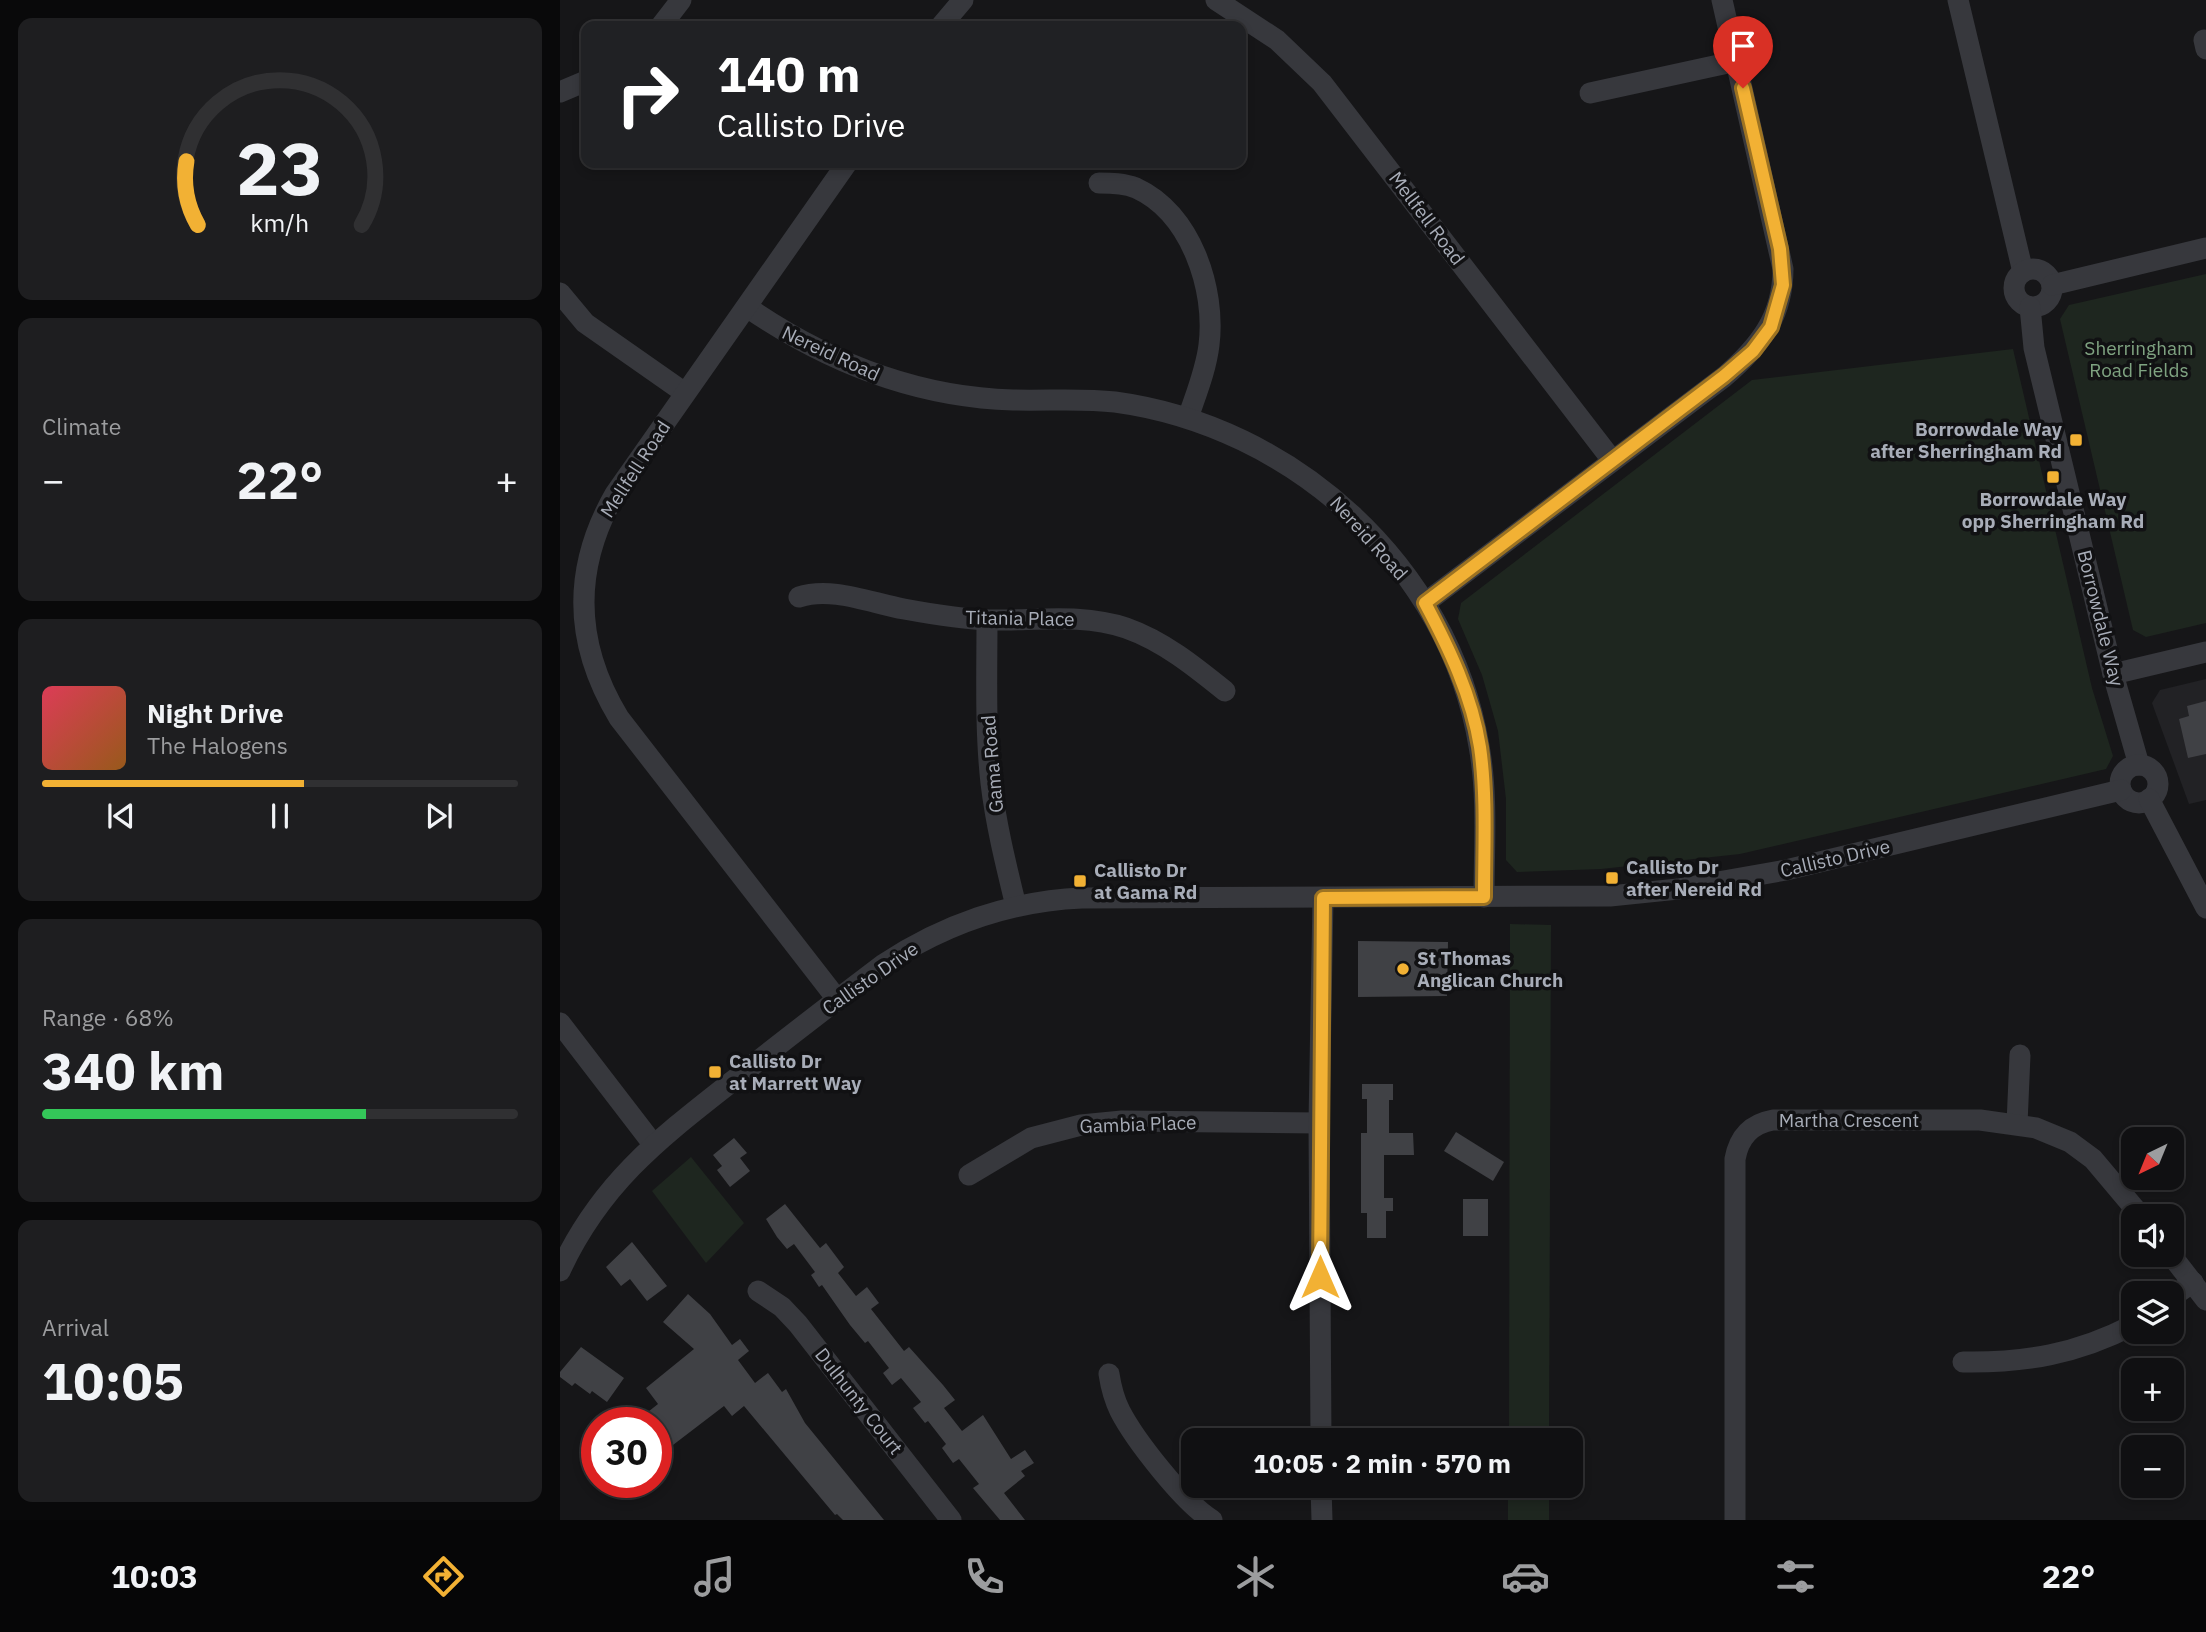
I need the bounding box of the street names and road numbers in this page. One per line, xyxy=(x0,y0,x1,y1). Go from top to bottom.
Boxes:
street label: Mellfell Road xyxy=(1384,166,1470,270)
street label: Nereid Road xyxy=(778,320,884,386)
street label: Mellfell Road xyxy=(595,416,675,522)
street label: Nereid Road xyxy=(1325,491,1413,585)
street label: Borrowdale Way xyxy=(2072,547,2130,689)
street label: Titania Place xyxy=(965,605,1075,631)
street label: Gama Road xyxy=(976,714,1008,814)
street label: Callisto Drive xyxy=(1778,834,1892,882)
street label: Callisto Drive xyxy=(817,936,923,1020)
street label: Martha Crescent xyxy=(1779,1108,1919,1132)
street label: Gambia Place xyxy=(1079,1110,1197,1138)
street label: Dulhunty Court xyxy=(810,1343,908,1459)

